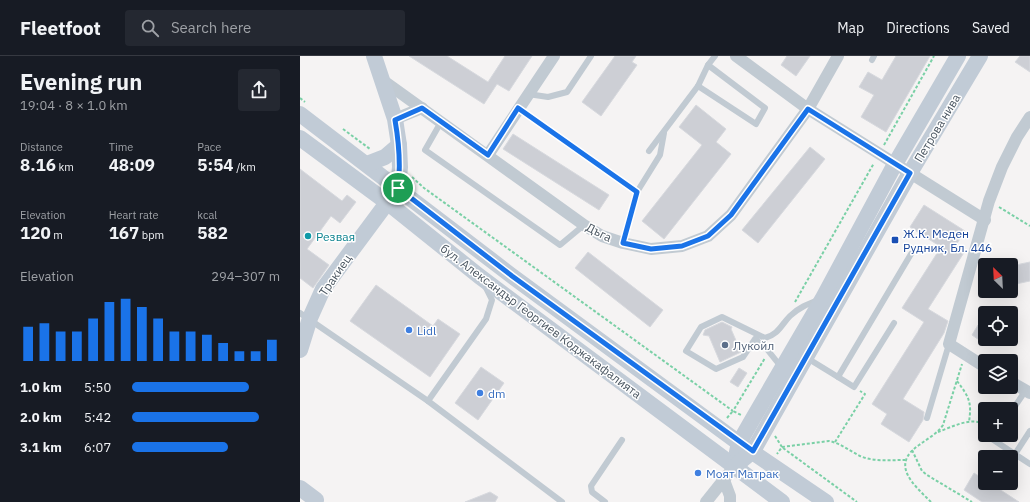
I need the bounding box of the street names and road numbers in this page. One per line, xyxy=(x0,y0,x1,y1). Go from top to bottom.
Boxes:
street label: Петрова нива xyxy=(911,91,964,165)
street label: Дъга xyxy=(584,219,615,245)
street label: бул. Александър Георгиев Коджакафалията xyxy=(438,241,645,402)
street label: Тракиец xyxy=(316,251,354,299)

